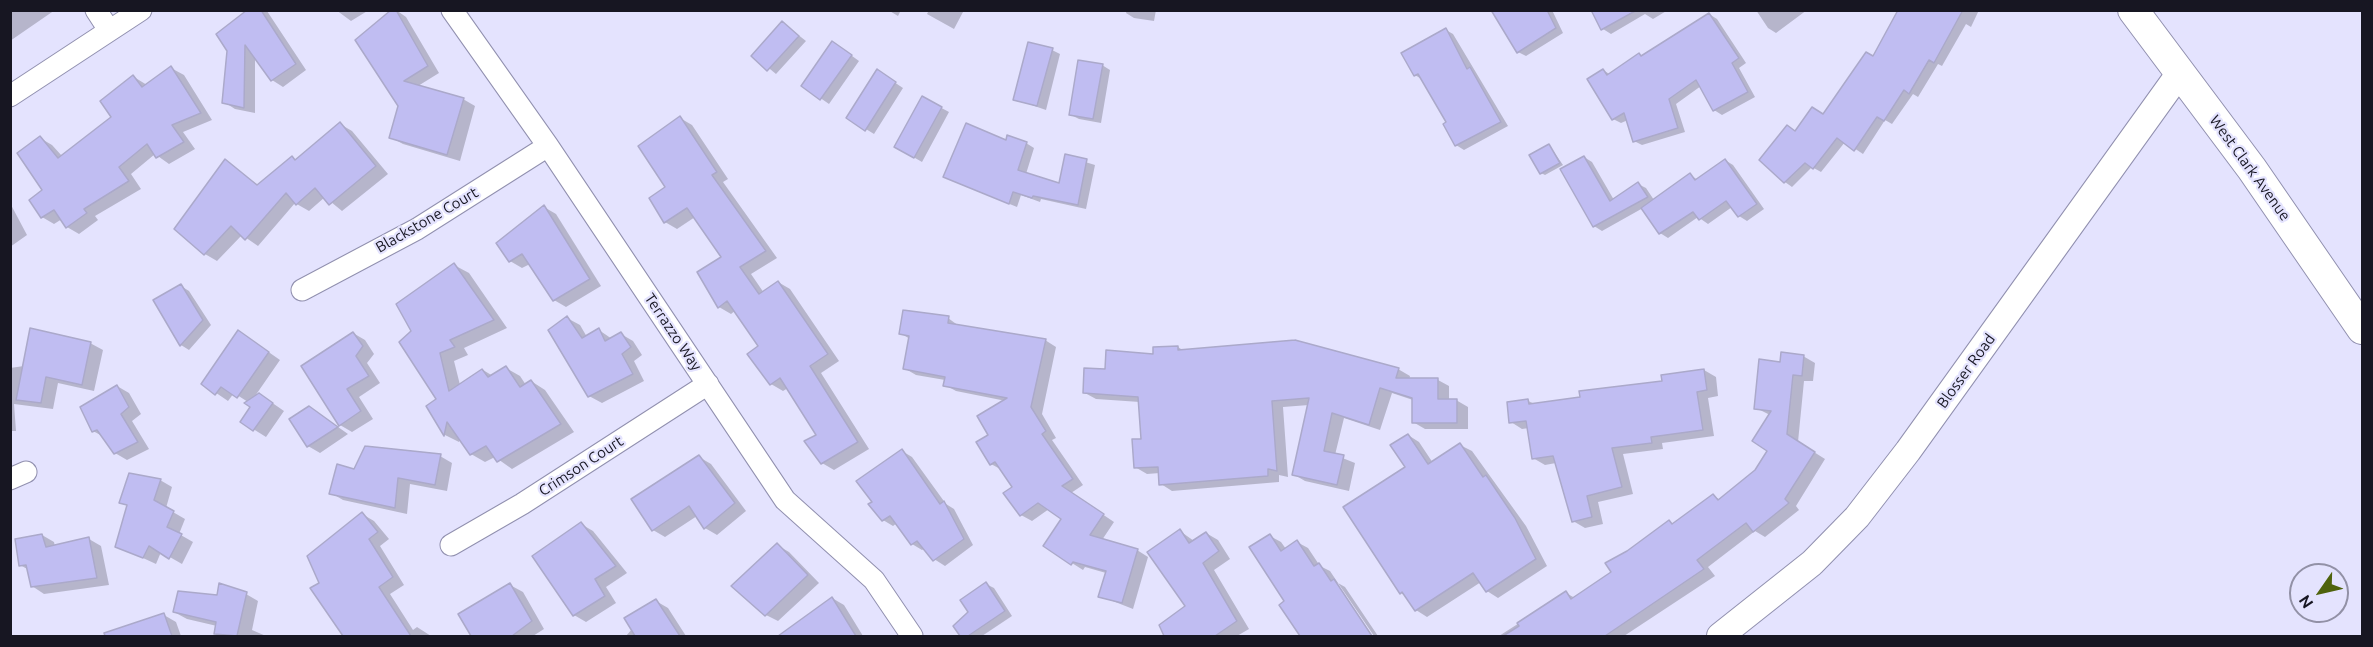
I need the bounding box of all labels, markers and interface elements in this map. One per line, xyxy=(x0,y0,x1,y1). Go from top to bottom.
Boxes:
street label: West Clark Avenue xyxy=(2206,112,2294,224)
street label: Blackstone Court xyxy=(373,183,481,257)
street label: Terrazzo Way xyxy=(641,290,705,374)
street label: Blosser Road xyxy=(1933,330,1999,412)
street label: Crimson Court xyxy=(535,432,627,500)
north arrow xyxy=(2289,563,2349,623)
text: N xyxy=(2295,592,2317,612)

